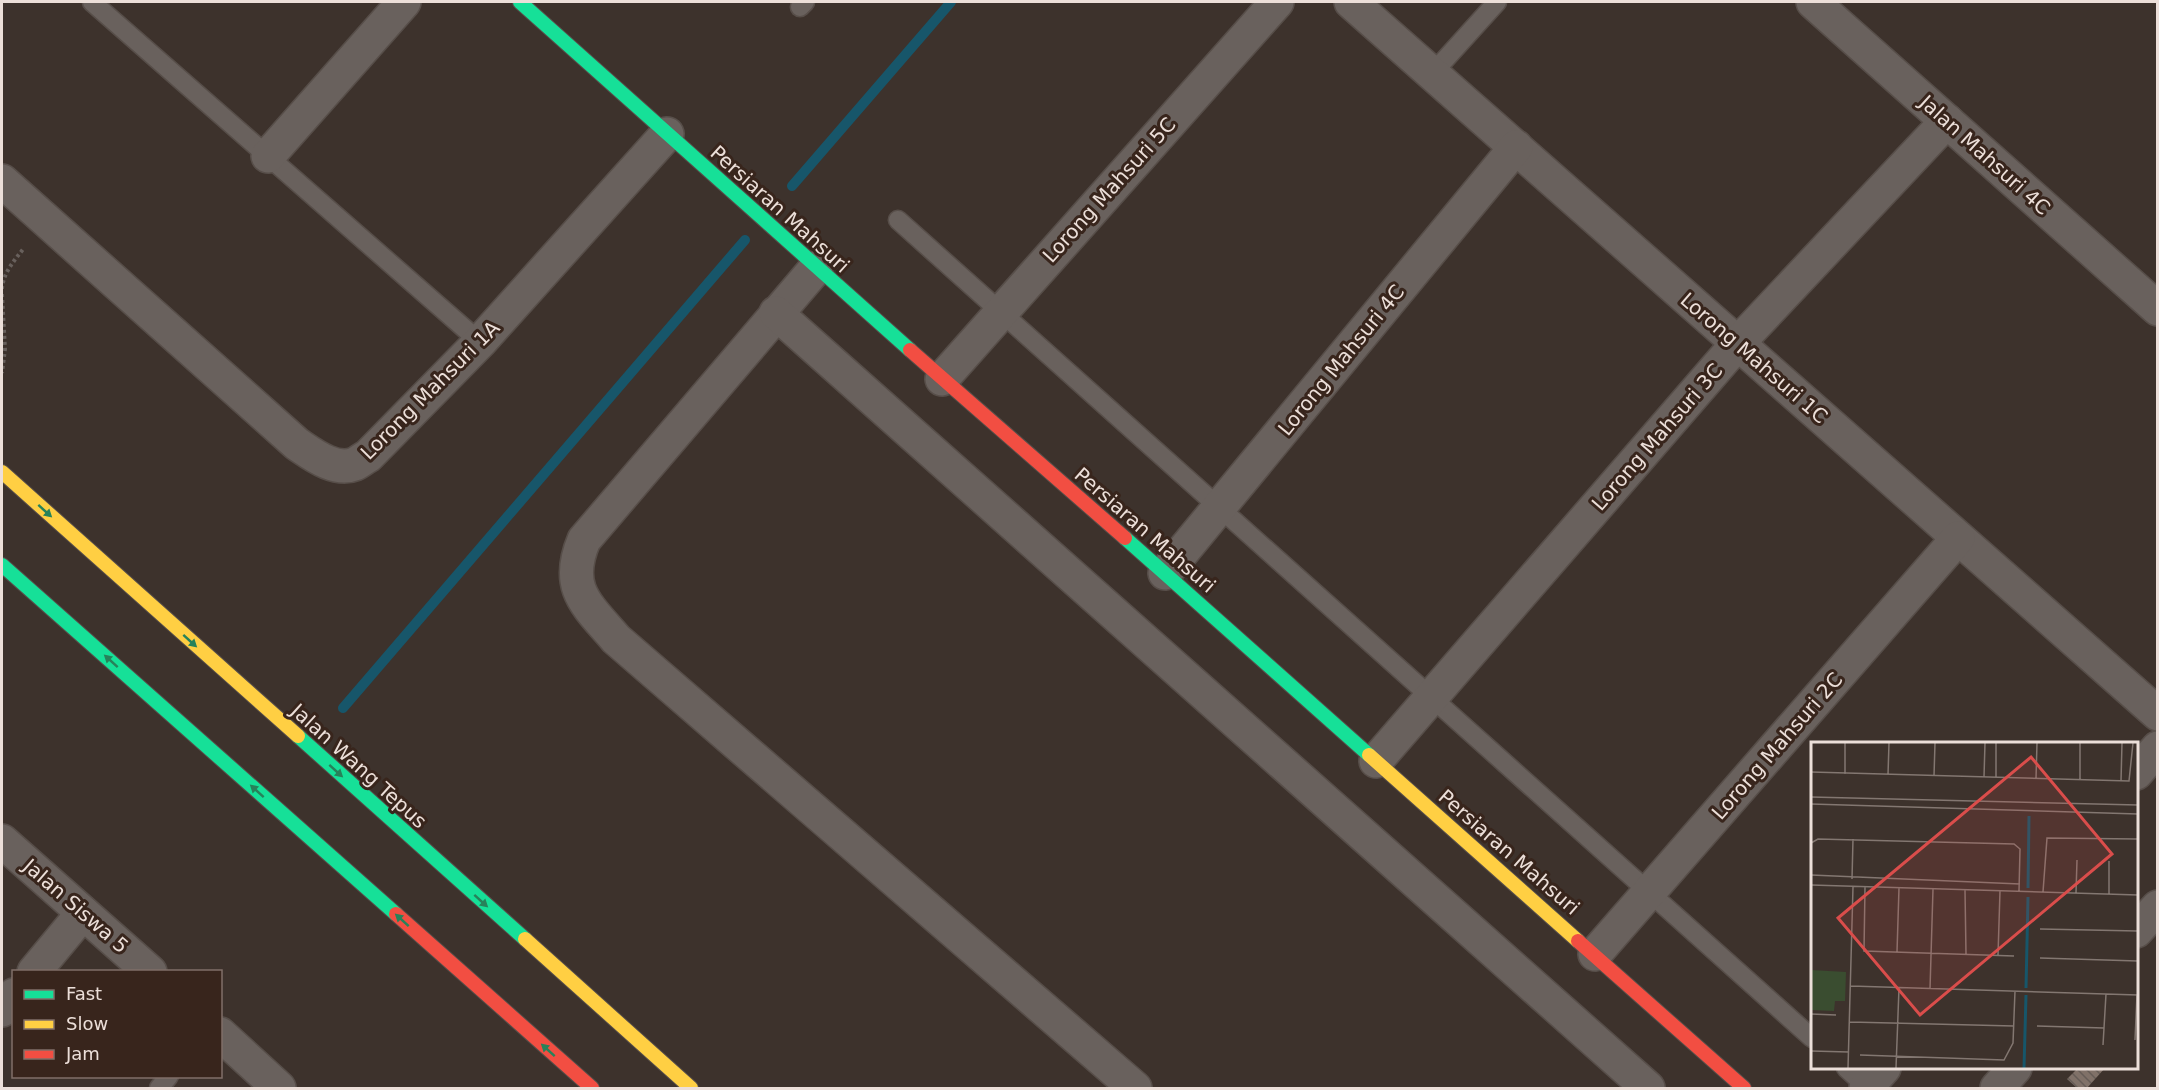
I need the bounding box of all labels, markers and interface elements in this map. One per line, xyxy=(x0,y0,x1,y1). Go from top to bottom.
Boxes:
street label: Jalan Mahsuri 4C xyxy=(1913,89,2055,220)
street label: Lorong Mahsuri 5C xyxy=(1038,113,1180,267)
street label: Persiaran Mahsuri xyxy=(706,140,854,278)
street label: Lorong Mahsuri 4C xyxy=(1273,280,1409,440)
street label: Lorong Mahsuri 1C xyxy=(1676,288,1832,428)
street label: Lorong Mahsuri 1A xyxy=(356,315,505,464)
street label: Lorong Mahsuri 3C xyxy=(1587,359,1727,515)
street label: Persiaran Mahsuri xyxy=(1070,462,1220,598)
one-way arrow xyxy=(37,504,52,517)
one-way arrow xyxy=(183,634,198,648)
one-way arrow xyxy=(104,655,119,668)
street label: Lorong Mahsuri 2C xyxy=(1707,668,1847,824)
street label: Jalan Wang Tepus xyxy=(285,697,432,833)
inset map xyxy=(1811,742,2138,1069)
one-way arrow xyxy=(328,764,343,777)
one-way arrow xyxy=(249,784,264,798)
street label: Persiaran Mahsuri xyxy=(1434,784,1584,920)
street label: Jalan Siswa 5 xyxy=(17,853,133,958)
one-way arrow xyxy=(473,894,488,907)
one-way arrow xyxy=(395,913,410,927)
legend xyxy=(12,970,222,1078)
text: Fast xyxy=(66,983,102,1004)
text: Slow xyxy=(66,1013,108,1034)
text: Jam xyxy=(65,1043,100,1064)
one-way arrow xyxy=(541,1044,556,1057)

